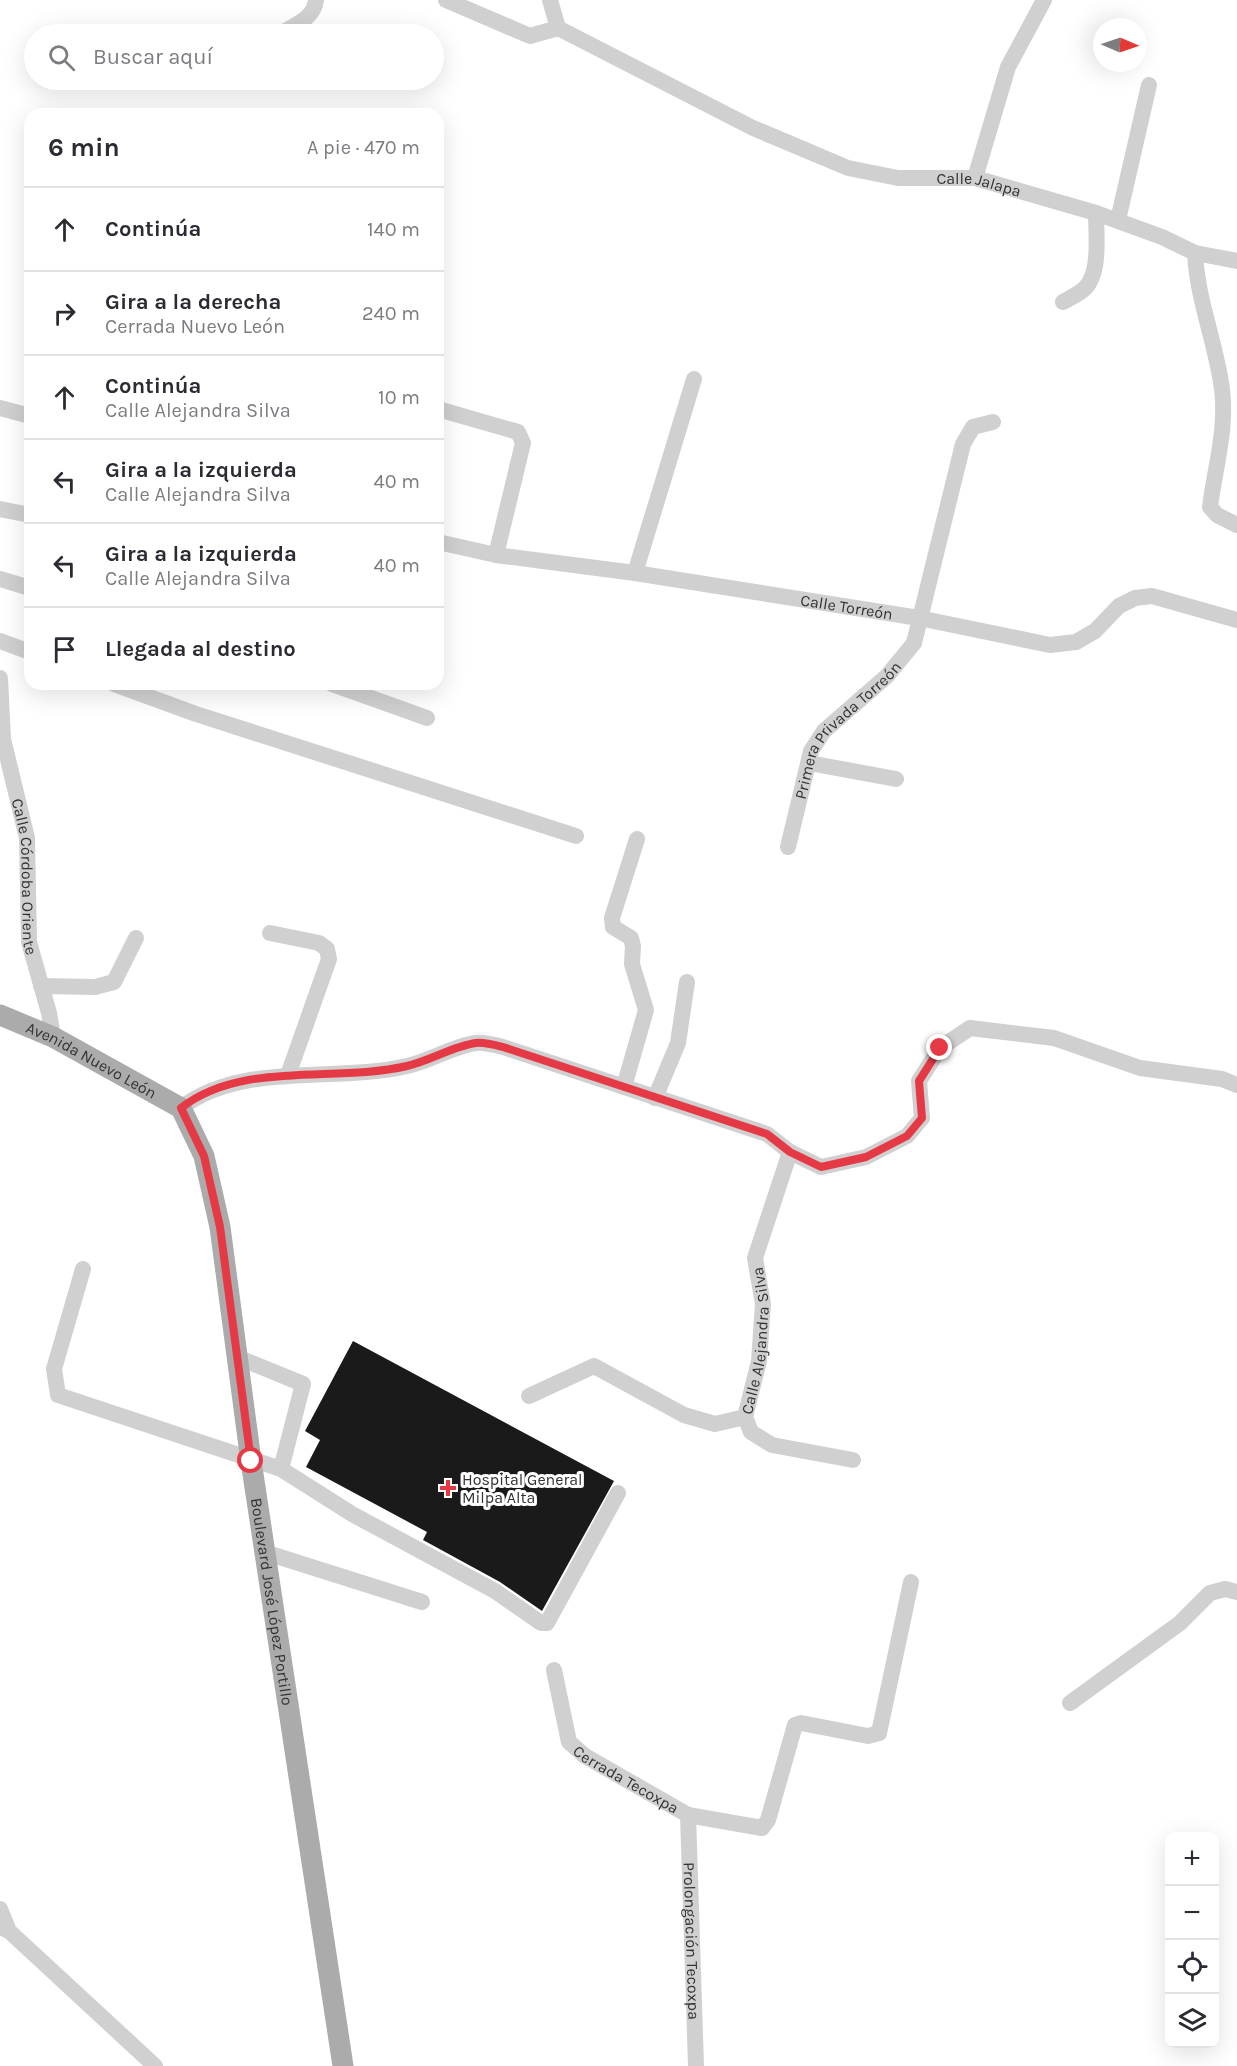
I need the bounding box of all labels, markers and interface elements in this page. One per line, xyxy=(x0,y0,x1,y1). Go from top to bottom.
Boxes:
north arrow xyxy=(1093,18,1147,72)
search box xyxy=(24,24,444,90)
icon: search xyxy=(45,41,78,74)
text: Buscar aquí xyxy=(93,44,213,70)
text: 6 min xyxy=(48,132,120,163)
text: A pie · 470 m xyxy=(307,136,420,159)
street label: Calle Jalapa xyxy=(936,169,1024,200)
icon: ahead xyxy=(48,213,81,246)
text: Continúa xyxy=(105,216,201,242)
text: 140 m xyxy=(367,218,420,241)
text: Gira a la derecha xyxy=(105,289,281,315)
icon: right xyxy=(48,297,81,330)
text: 240 m xyxy=(362,302,420,325)
text: Cerrada Nuevo León xyxy=(105,315,285,338)
text: Continúa xyxy=(105,373,201,399)
icon: ahead xyxy=(48,381,81,414)
text: 10 m xyxy=(378,386,420,409)
text: Calle Alejandra Silva xyxy=(105,399,291,422)
text: Gira a la izquierda xyxy=(105,457,297,483)
icon: left xyxy=(48,465,81,498)
text: 40 m xyxy=(374,470,420,493)
text: Calle Alejandra Silva xyxy=(105,483,291,506)
text: Gira a la izquierda xyxy=(105,541,297,567)
icon: left xyxy=(48,549,81,582)
text: 40 m xyxy=(374,554,420,577)
text: Calle Alejandra Silva xyxy=(105,567,291,590)
street label: Calle Torreón xyxy=(799,590,894,623)
icon: arrive xyxy=(48,633,81,666)
text: Llegada al destino xyxy=(105,636,296,662)
street label: Primera Privada Torreón xyxy=(790,657,905,801)
street label: Calle Córdoba Oriente xyxy=(8,796,42,957)
street label: Avenida Nuevo León xyxy=(23,1017,160,1102)
route end xyxy=(926,1034,952,1060)
street label: Calle Alejandra Silva xyxy=(737,1266,773,1416)
route start xyxy=(237,1447,263,1473)
place label: Hospital General Milpa Alta xyxy=(462,1470,583,1507)
marker: Hospital General Milpa Alta xyxy=(439,1479,457,1497)
street label: Boulevard José López Portillo xyxy=(247,1496,298,1707)
street label: Cerrada Tecoxpa xyxy=(570,1741,682,1817)
map controls xyxy=(1165,1832,1219,2048)
button: + xyxy=(1165,1832,1219,1886)
street label: Prolongación Tecoxpa xyxy=(680,1862,704,2020)
button: − xyxy=(1165,1886,1219,1940)
button: locate xyxy=(1165,1940,1219,1994)
button: layers xyxy=(1165,1994,1219,2048)

